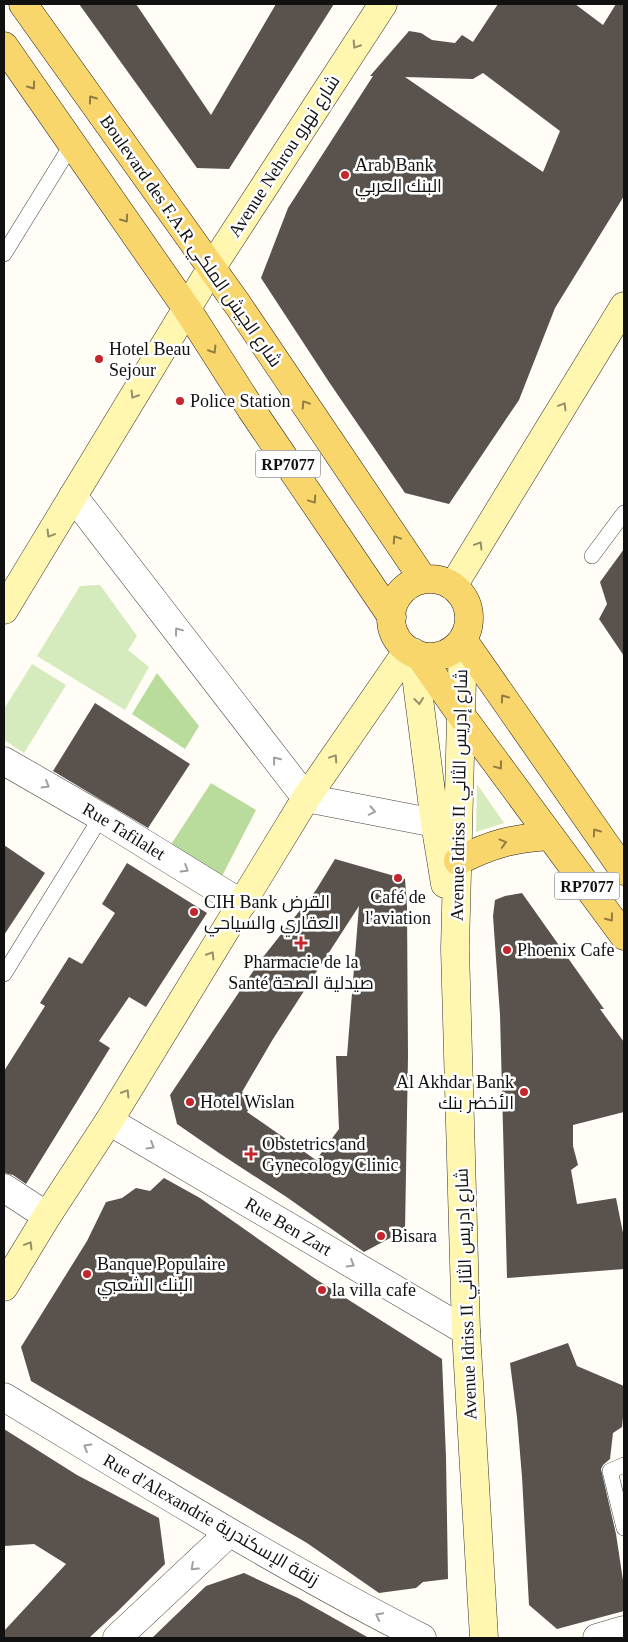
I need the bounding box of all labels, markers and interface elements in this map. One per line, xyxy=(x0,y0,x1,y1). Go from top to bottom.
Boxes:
one-way arrow xyxy=(353,39,363,48)
street label: Avenue Nehrou شارع نهرو xyxy=(224,71,346,242)
one-way arrow xyxy=(26,80,35,90)
one-way arrow xyxy=(89,95,98,105)
street label: Boulevard des F.A.R شارع الجيش الملكي xyxy=(93,111,286,373)
place label: Arab Bank البنك العربي xyxy=(355,155,442,200)
marker: Arab Bank البنك العربي xyxy=(339,169,351,181)
one-way arrow xyxy=(119,213,128,223)
place label: Hotel Beau Sejour xyxy=(109,339,190,380)
one-way arrow xyxy=(207,345,216,354)
marker: Hotel Beau Sejour xyxy=(93,353,105,365)
one-way arrow xyxy=(131,390,141,399)
place label: Police Station xyxy=(190,391,291,411)
marker: Police Station xyxy=(174,395,186,407)
one-way arrow xyxy=(302,401,311,410)
one-way arrow xyxy=(557,402,567,411)
road number: RP7077 xyxy=(256,450,320,478)
one-way arrow xyxy=(306,495,316,504)
one-way arrow xyxy=(47,528,56,537)
one-way arrow xyxy=(393,535,402,545)
one-way arrow xyxy=(472,541,482,550)
one-way arrow xyxy=(175,628,183,637)
street label: Avenue Idriss II شارع إدريس الثاني xyxy=(447,669,475,921)
one-way arrow xyxy=(501,694,510,704)
one-way arrow xyxy=(413,697,424,705)
one-way arrow xyxy=(328,754,337,764)
one-way arrow xyxy=(274,757,282,766)
one-way arrow xyxy=(494,760,502,769)
one-way arrow xyxy=(41,779,50,789)
street label: Rue Tafilalet xyxy=(79,799,169,864)
one-way arrow xyxy=(367,805,376,816)
one-way arrow xyxy=(593,828,602,837)
one-way arrow xyxy=(498,838,507,849)
one-way arrow xyxy=(180,862,189,872)
marker: Café de l'aviation xyxy=(392,872,404,884)
road number: RP7077 xyxy=(554,872,620,899)
place label: Café de l'aviation xyxy=(365,887,431,928)
place label: CIH Bank القرض العقاري والسياحي xyxy=(204,892,339,937)
marker: CIH Bank القرض العقاري والسياحي xyxy=(188,906,200,918)
one-way arrow xyxy=(605,912,613,921)
marker: Pharmacie de la Santé صيدلية الصحة xyxy=(295,937,307,949)
place label: Phoenix Cafe xyxy=(517,940,614,960)
marker: Phoenix Cafe xyxy=(501,944,513,956)
one-way arrow xyxy=(204,951,214,960)
place label: Pharmacie de la Santé صيدلية الصحة xyxy=(228,952,374,993)
place label: Al Akhdar Bank الأخضر بنك xyxy=(396,1072,514,1114)
marker: Al Akhdar Bank الأخضر بنك xyxy=(518,1086,530,1098)
one-way arrow xyxy=(119,1090,129,1099)
place label: Hotel Wislan xyxy=(200,1092,294,1112)
marker: Hotel Wislan xyxy=(184,1096,196,1108)
place label: Obstetrics and Gynecology Clinic xyxy=(262,1134,398,1175)
one-way arrow xyxy=(145,1139,154,1149)
marker: Obstetrics and Gynecology Clinic xyxy=(244,1147,258,1161)
street label: Avenue Idriss II شارع إدريس الثاني xyxy=(452,1168,484,1420)
street label: Rue Ben Zart xyxy=(241,1193,335,1260)
place label: Bisara xyxy=(391,1226,437,1246)
marker: Bisara xyxy=(375,1230,387,1242)
one-way arrow xyxy=(23,1241,33,1250)
place label: Banque Populaire البنك الشعبي xyxy=(97,1254,225,1299)
one-way arrow xyxy=(346,1257,355,1267)
marker: Banque Populaire البنك الشعبي xyxy=(81,1268,93,1280)
place label: la villa cafe xyxy=(332,1280,416,1300)
marker: la villa cafe xyxy=(316,1284,328,1296)
one-way arrow xyxy=(83,1444,92,1454)
street label: Rue d'Alexandrie زنقة الإسكندرية xyxy=(99,1450,322,1591)
one-way arrow xyxy=(190,1561,199,1570)
one-way arrow xyxy=(375,1612,384,1622)

